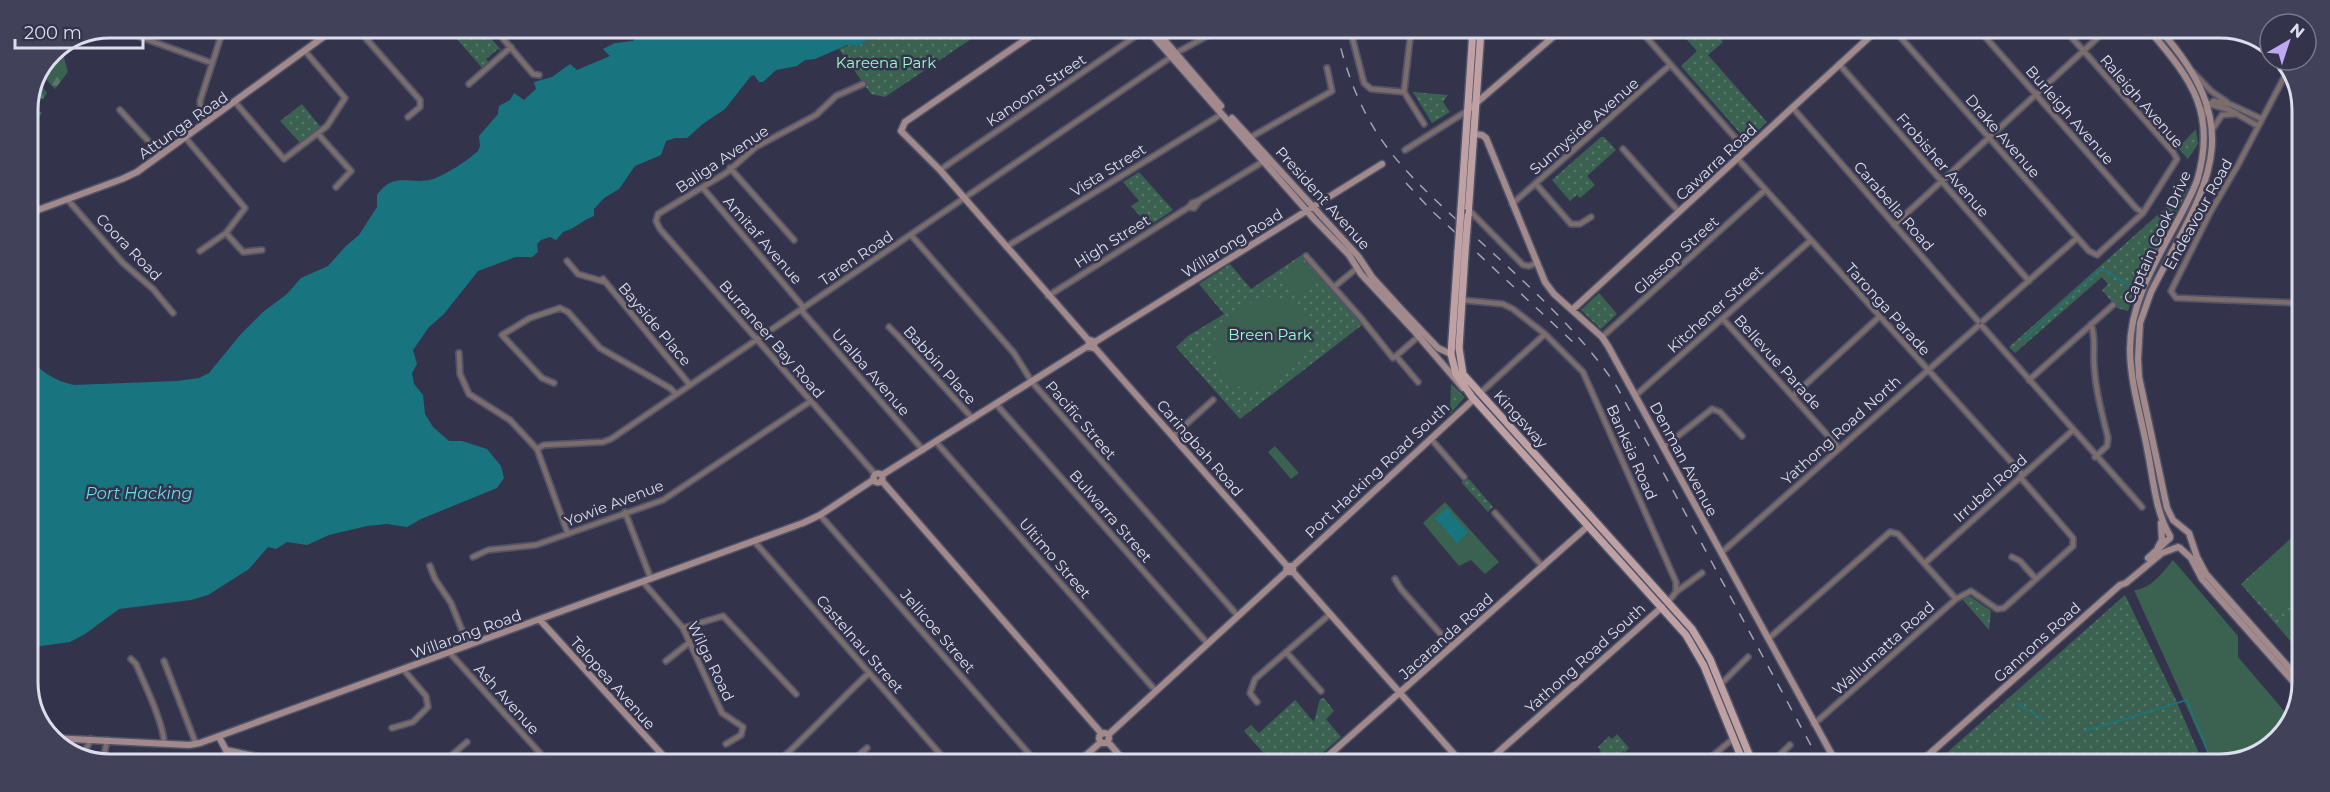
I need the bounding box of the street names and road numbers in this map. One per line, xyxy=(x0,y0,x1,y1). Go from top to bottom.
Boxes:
street label: Kanoona Street xyxy=(982,50,1090,130)
street label: Raleigh Avenue xyxy=(2096,50,2188,152)
street label: Burleigh Avenue xyxy=(2022,61,2118,169)
street label: Sunnyside Avenue xyxy=(1526,73,1642,179)
street label: Attunga Road xyxy=(134,87,232,163)
street label: Drake Avenue xyxy=(1961,90,2045,182)
street label: Frobisher Avenue xyxy=(1893,109,1993,221)
street label: Cawarra Road xyxy=(1671,119,1761,205)
street label: Baliga Avenue xyxy=(672,121,772,197)
street label: Vista Street xyxy=(1067,139,1149,201)
street label: President Avenue xyxy=(1272,142,1374,254)
street label: Endeavour Road xyxy=(2160,155,2236,273)
street label: Carabella Road xyxy=(1850,157,1938,255)
street label: Captain Cook Drive xyxy=(2119,168,2195,306)
street label: Amitaf Avenue xyxy=(719,192,807,288)
street label: Willarong Road xyxy=(1178,204,1286,282)
street label: Coora Road xyxy=(92,209,166,285)
street label: High Street xyxy=(1071,210,1153,272)
street label: Glassop Street xyxy=(1630,212,1722,298)
street label: Taren Road xyxy=(815,226,897,290)
street label: Taronga Parade xyxy=(1841,259,1935,359)
street label: Kitchener Street xyxy=(1663,261,1767,357)
street label: Burraneer Bay Road xyxy=(715,276,829,402)
street label: Bayside Place xyxy=(614,278,696,370)
street label: Bellevue Parade xyxy=(1730,311,1826,413)
street label: Babbin Place xyxy=(900,322,980,408)
street label: Uralba Avenue xyxy=(828,324,914,420)
street label: Yathong Road North xyxy=(1777,371,1905,489)
street label: Pacific Street xyxy=(1042,377,1120,463)
street label: Kingsway xyxy=(1490,386,1553,453)
street label: Caringbah Road xyxy=(1153,396,1247,500)
street label: Port Hacking Road South xyxy=(1301,398,1453,542)
street label: Denman Avenue xyxy=(1646,398,1722,520)
street label: Banksia Road xyxy=(1602,401,1662,503)
street label: Irrubel Road xyxy=(1949,450,2031,526)
street label: Bulwarra Street xyxy=(1066,466,1156,566)
street label: Yowie Avenue xyxy=(562,475,666,531)
street label: Ultimo Street xyxy=(1015,514,1095,602)
street label: Jellicoe Street xyxy=(896,584,980,677)
street label: Jacaranda Road xyxy=(1394,589,1497,684)
street label: Castelnau Street xyxy=(812,591,908,697)
street label: Wallumatta Road xyxy=(1828,597,1938,699)
street label: Gannons Road xyxy=(1989,598,2085,686)
street label: Yathong Road South xyxy=(1521,599,1649,717)
street label: Willarong Road xyxy=(408,605,524,663)
street label: Wilga Road xyxy=(683,618,739,704)
street label: Telopea Avenue xyxy=(566,633,660,733)
street label: Ash Avenue xyxy=(470,660,544,738)

